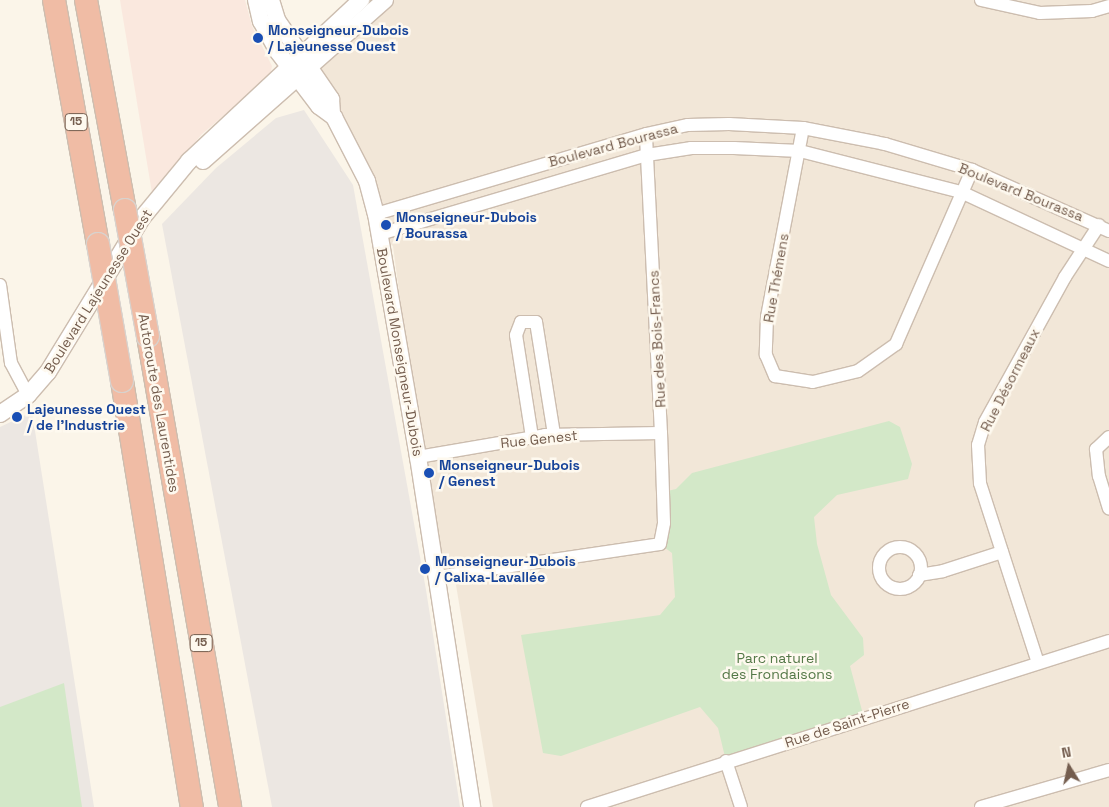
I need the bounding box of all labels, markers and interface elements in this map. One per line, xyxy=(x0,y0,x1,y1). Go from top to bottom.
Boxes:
place label: Monseigneur-Dubois / Lajeunesse Ouest xyxy=(268,22,409,54)
marker: Monseigneur-Dubois / Lajeunesse Ouest xyxy=(252,32,264,44)
road number: 15 xyxy=(64,112,88,132)
street label: Boulevard Bourassa xyxy=(547,120,679,170)
street label: Boulevard Bourassa xyxy=(956,159,1086,225)
street label: Boulevard Lajeunesse Ouest xyxy=(40,206,156,376)
place label: Monseigneur-Dubois / Bourassa xyxy=(396,209,537,242)
marker: Monseigneur-Dubois / Bourassa xyxy=(380,219,392,231)
street label: Rue Thémens xyxy=(760,232,792,324)
street label: Boulevard Monseigneur-Dubois xyxy=(373,246,427,458)
street label: Rue des Bois-Francs xyxy=(645,270,669,408)
street label: Autoroute des Laurentides xyxy=(135,312,183,494)
street label: Rue Désormeaux xyxy=(977,326,1043,434)
place label: Lajeunesse Ouest / de l'Industrie xyxy=(27,401,146,434)
marker: Lajeunesse Ouest / de l'Industrie xyxy=(11,411,23,423)
street label: Rue Genest xyxy=(500,427,578,451)
place label: Monseigneur-Dubois / Genest xyxy=(439,457,580,490)
marker: Monseigneur-Dubois / Genest xyxy=(423,467,435,479)
place label: Monseigneur-Dubois / Calixa-Lavallée xyxy=(435,553,576,586)
marker: Monseigneur-Dubois / Calixa-Lavallée xyxy=(419,563,431,575)
road number: 15 xyxy=(188,634,214,652)
park label: Parc naturel des Frondaisons xyxy=(722,650,832,682)
street label: Rue de Saint-Pierre xyxy=(783,695,911,751)
north arrow xyxy=(1044,742,1094,792)
text: N xyxy=(1060,743,1073,762)

